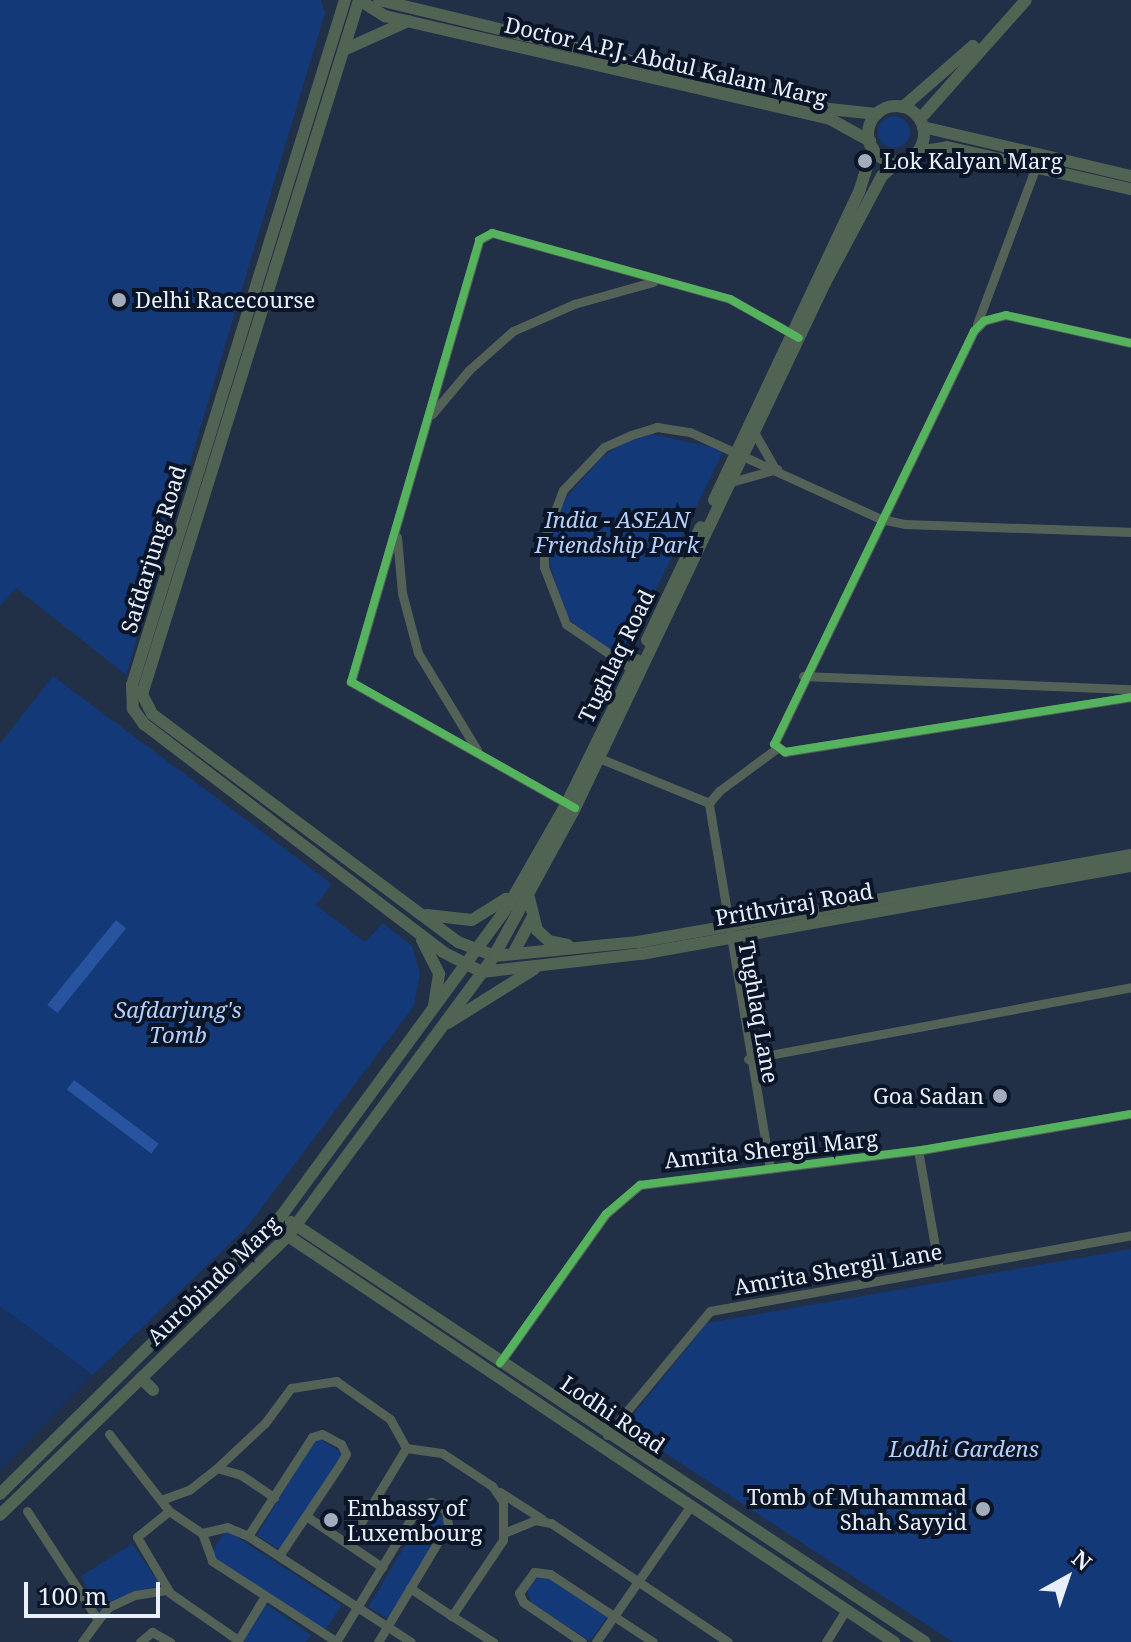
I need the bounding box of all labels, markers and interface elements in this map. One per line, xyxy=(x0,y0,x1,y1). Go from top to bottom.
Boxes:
street label: Doctor A.P.J. Abdul Kalam Marg xyxy=(502,11,830,111)
place label: Lok Kalyan Marg xyxy=(883,148,1063,174)
marker: Lok Kalyan Marg xyxy=(854,150,876,172)
place label: Delhi Racecourse xyxy=(135,287,315,313)
marker: Delhi Racecourse xyxy=(110,291,128,309)
street label: Safdarjung Road xyxy=(115,462,191,636)
park label: India - ASEAN Friendship Park xyxy=(535,506,699,558)
street label: Tughlaq Road xyxy=(572,585,660,727)
street label: Prithviraj Road xyxy=(713,877,875,931)
street label: Tughlaq Lane xyxy=(734,939,784,1085)
park label: Safdarjung's Tomb xyxy=(114,996,242,1048)
place label: Goa Sadan xyxy=(873,1083,984,1109)
marker: Goa Sadan xyxy=(991,1087,1009,1105)
street label: Amrita Shergil Marg xyxy=(663,1125,879,1173)
street label: Aurobindo Marg xyxy=(141,1210,285,1350)
street label: Amrita Shergil Lane xyxy=(732,1238,944,1300)
street label: Lodhi Road xyxy=(556,1370,670,1458)
park label: Lodhi Gardens xyxy=(889,1436,1039,1462)
place label: Tomb of Muhammad Shah Sayyid xyxy=(747,1483,967,1534)
place label: Embassy of Luxembourg xyxy=(347,1494,482,1546)
marker: Tomb of Muhammad Shah Sayyid xyxy=(974,1500,992,1518)
marker: Embassy of Luxembourg xyxy=(322,1511,340,1529)
north arrow xyxy=(1027,1538,1107,1618)
text: N xyxy=(1066,1543,1099,1577)
scale bar xyxy=(28,1566,164,1616)
text: 100 m xyxy=(38,1579,107,1612)

